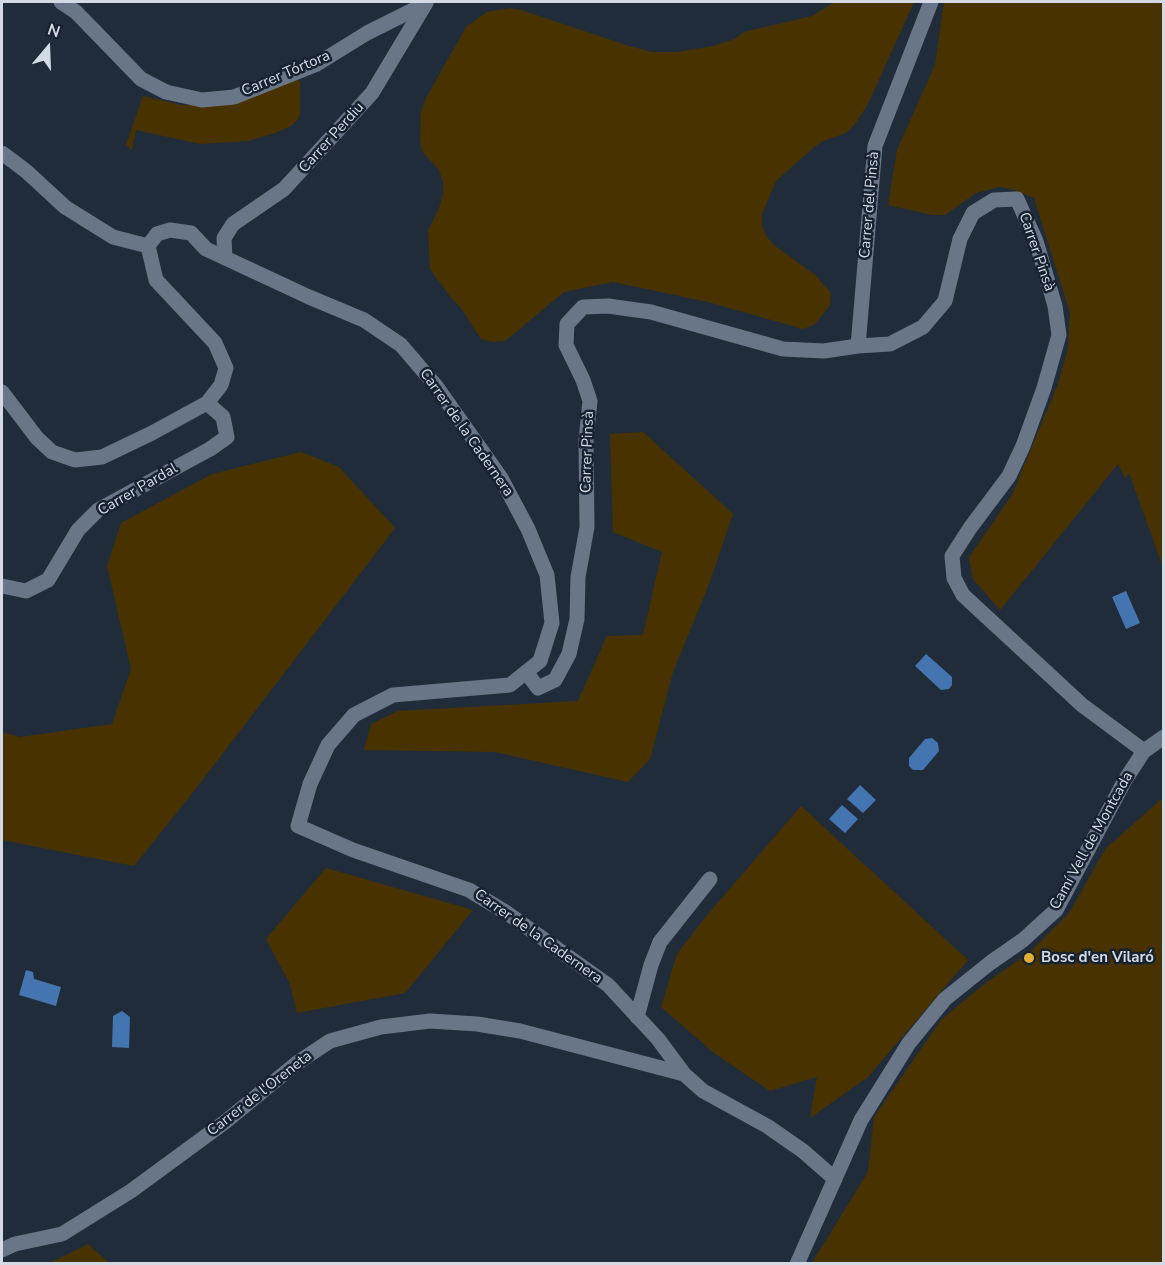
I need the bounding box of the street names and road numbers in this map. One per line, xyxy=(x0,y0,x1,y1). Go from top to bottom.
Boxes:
street label: Carrer Tórtora xyxy=(239,47,333,101)
street label: Carrer Perdiu xyxy=(296,99,368,177)
street label: Carrer del Pinsà xyxy=(856,151,884,259)
street label: Carrer Pinsà xyxy=(1014,210,1058,294)
street label: Carrer de la Cadernera xyxy=(415,366,517,500)
street label: Carrer Pinsà xyxy=(578,411,598,493)
street label: Carrer Pardal xyxy=(95,460,181,520)
street label: Camí Vell de Montcada xyxy=(1047,769,1137,913)
street label: Carrer de la Cadernera xyxy=(471,886,605,988)
street label: Carrer de l'Oreneta xyxy=(204,1048,316,1140)

